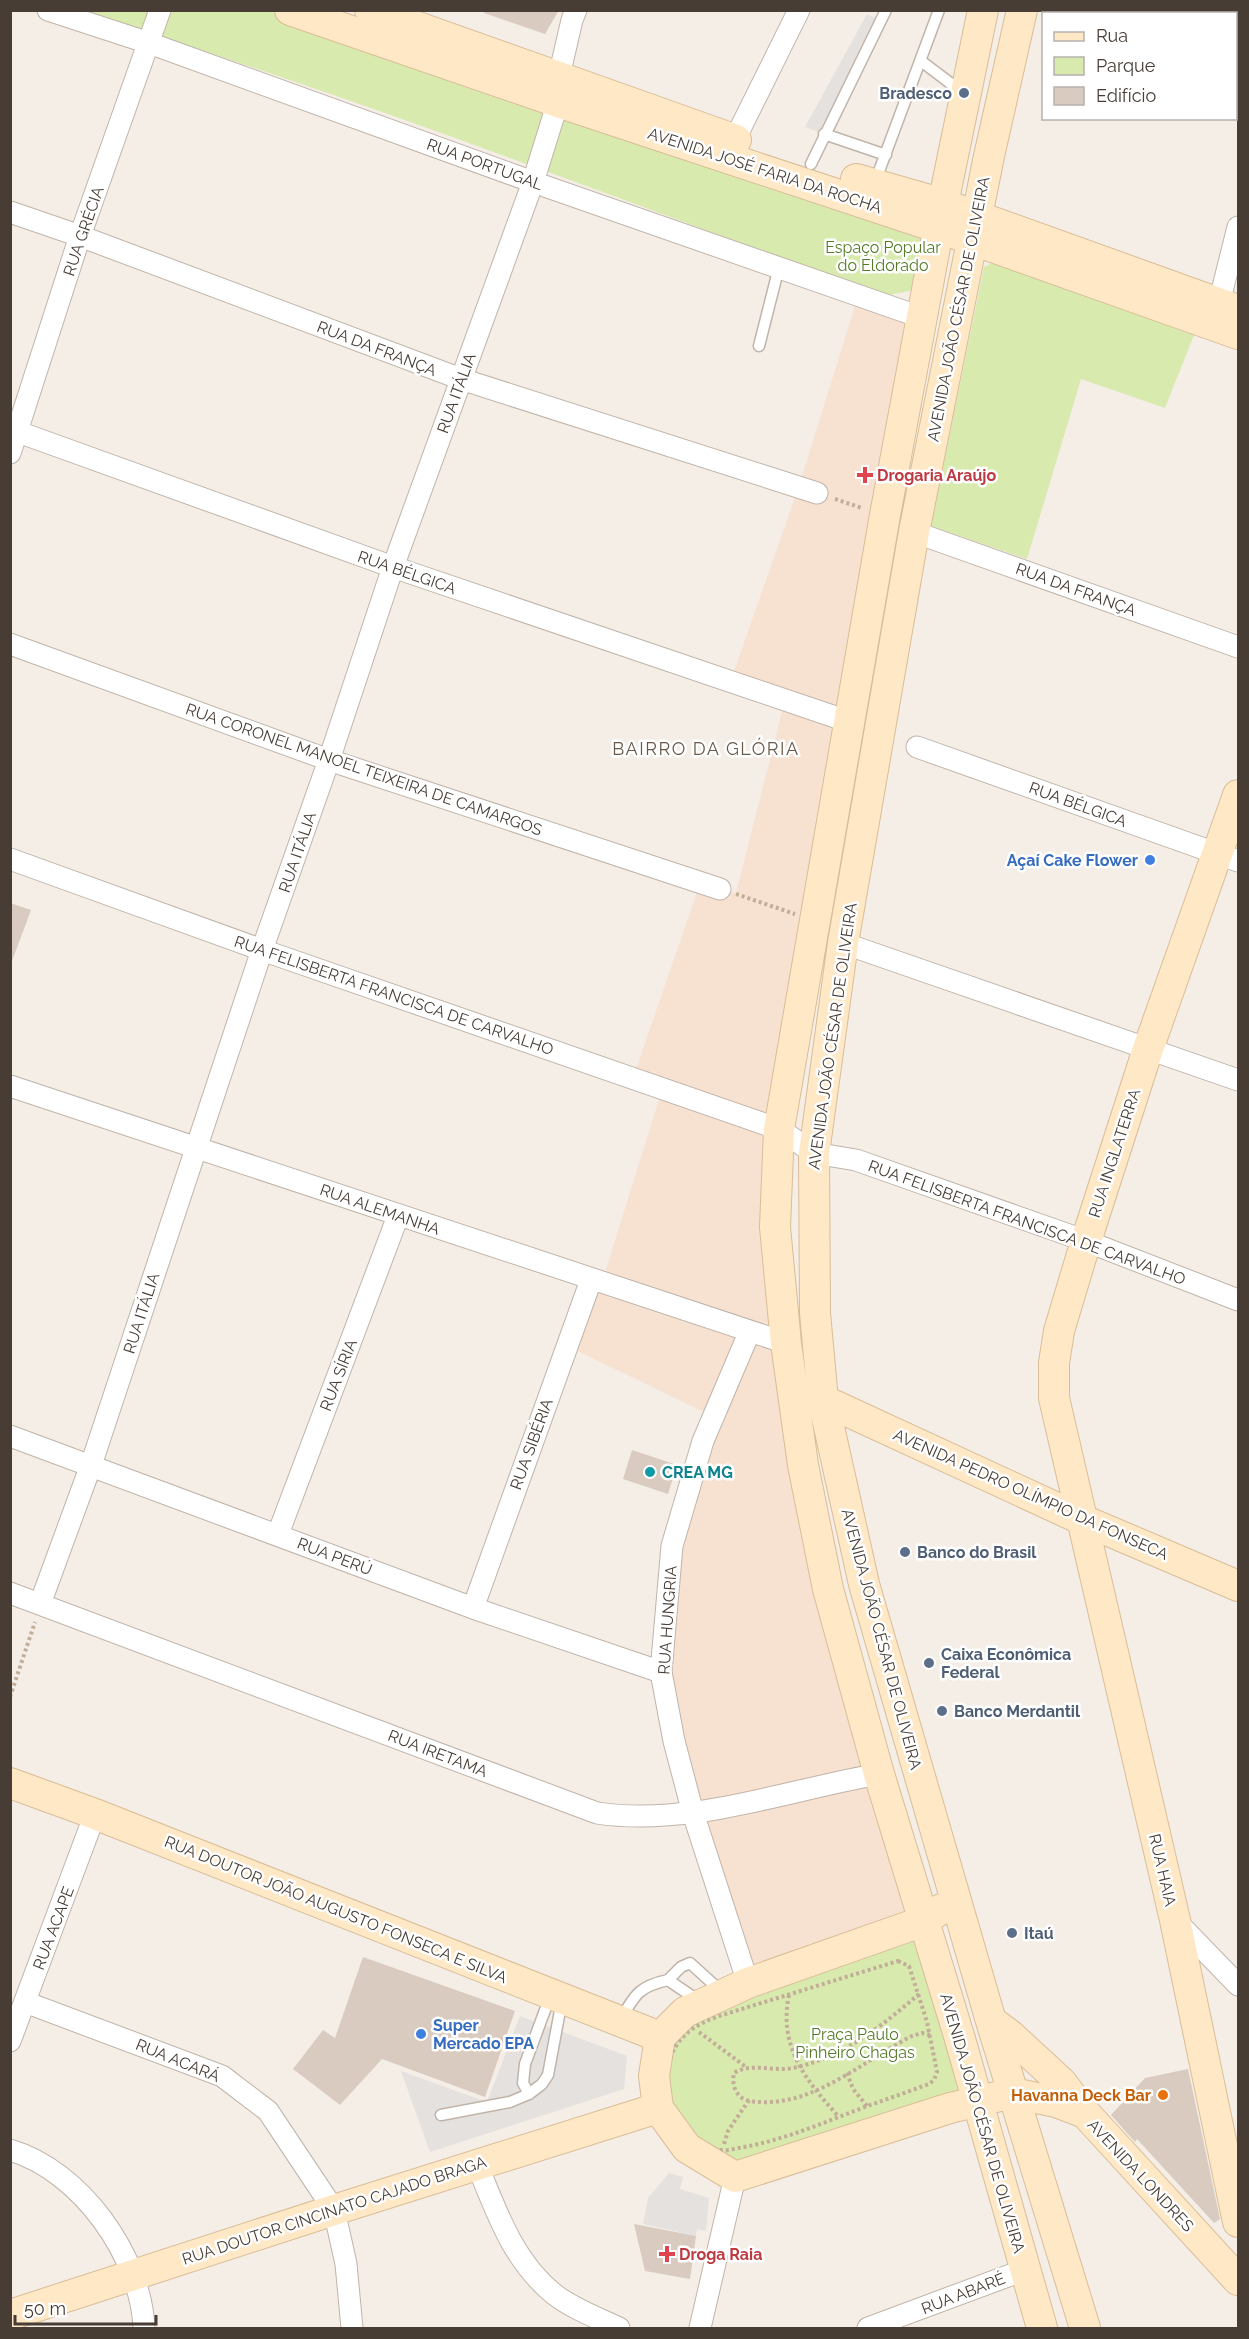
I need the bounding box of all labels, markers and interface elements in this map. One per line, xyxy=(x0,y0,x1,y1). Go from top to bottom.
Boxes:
legend xyxy=(1042,12,1237,120)
text: Rua xyxy=(1096,25,1128,46)
text: Parque xyxy=(1096,55,1156,76)
place label: Bradesco xyxy=(879,84,952,103)
text: Edifício xyxy=(1096,85,1156,106)
marker: Bradesco xyxy=(957,86,971,100)
street label: AVENIDA JOSÉ FARIA DA ROCHA xyxy=(646,123,885,217)
street label: RUA PORTUGAL xyxy=(424,135,546,195)
street label: AVENIDA JOÃO CÉSAR DE OLIVEIRA xyxy=(922,175,994,443)
street label: RUA GRÉCIA xyxy=(58,183,108,279)
park label: Espaço Popular do Eldorado xyxy=(825,238,941,275)
street label: RUA DA FRANÇA xyxy=(314,317,439,380)
street label: RUA ITÁLIA xyxy=(432,350,480,436)
place label: Drogaria Araújo xyxy=(877,466,996,485)
marker: Drogaria Araújo xyxy=(858,468,872,482)
street label: RUA BÉLGICA xyxy=(355,546,459,598)
street label: RUA DA FRANÇA xyxy=(1013,559,1139,620)
street label: RUA CORONEL MANOEL TEIXEIRA DE CAMARGOS xyxy=(183,699,545,840)
district label: BAIRRO DA GLÓRIA xyxy=(612,737,800,759)
street label: RUA BÉLGICA xyxy=(1026,777,1130,831)
street label: RUA ITÁLIA xyxy=(274,809,320,895)
place label: Açaí Cake Flower xyxy=(1007,851,1138,870)
marker: Açaí Cake Flower xyxy=(1143,853,1157,867)
street label: AVENIDA JOÃO CÉSAR DE OLIVEIRA xyxy=(803,901,861,1171)
street label: RUA FELISBERTA FRANCISCA DE CARVALHO xyxy=(232,932,556,1059)
street label: RUA INGLATERRA xyxy=(1085,1086,1144,1220)
street label: RUA FELISBERTA FRANCISCA DE CARVALHO xyxy=(866,1156,1188,1289)
street label: RUA ALEMANHA xyxy=(317,1180,443,1239)
street label: RUA ITÁLIA xyxy=(119,1270,164,1356)
street label: RUA SÍRIA xyxy=(315,1336,361,1414)
street label: RUA SIBÉRIA xyxy=(505,1395,557,1492)
street label: AVENIDA PEDRO OLÍMPIO DA FONSECA xyxy=(890,1424,1172,1564)
place label: CREA MG xyxy=(662,1463,733,1482)
marker: CREA MG xyxy=(643,1465,657,1479)
street label: AVENIDA JOÃO CÉSAR DE OLIVEIRA xyxy=(837,1506,927,1772)
street label: RUA PERÚ xyxy=(295,1533,375,1579)
place label: Banco do Brasil xyxy=(917,1543,1037,1562)
marker: Banco do Brasil xyxy=(898,1545,912,1559)
street label: RUA HUNGRIA xyxy=(654,1565,681,1675)
place label: Caixa Econômica Federal xyxy=(941,1645,1071,1682)
marker: Caixa Econômica Federal xyxy=(922,1656,936,1670)
place label: Banco Merdantil xyxy=(954,1702,1081,1721)
marker: Banco Merdantil xyxy=(935,1704,949,1718)
street label: RUA IRETAMA xyxy=(385,1726,490,1781)
street label: RUA DOUTOR JOÃO AUGUSTO FONSECA E SILVA xyxy=(162,1831,510,1987)
street label: RUA HAIA xyxy=(1145,1832,1180,1908)
street label: RUA ACAPE xyxy=(29,1884,78,1973)
place label: Itaú xyxy=(1024,1924,1054,1943)
marker: Itaú xyxy=(1005,1926,1019,1940)
street label: AVENIDA JOÃO CÉSAR DE OLIVEIRA xyxy=(936,1991,1030,2255)
place label: Super Mercado EPA xyxy=(433,2016,534,2053)
park label: Praça Paulo Pinheiro Chagas xyxy=(795,2025,915,2062)
marker: Super Mercado EPA xyxy=(414,2027,428,2041)
street label: RUA ACARÁ xyxy=(133,2034,223,2086)
place label: Havanna Deck Bar xyxy=(1011,2086,1151,2105)
marker: Havanna Deck Bar xyxy=(1156,2088,1170,2102)
street label: AVENIDA LONDRES xyxy=(1084,2115,1198,2236)
street label: RUA DOUTOR CINCINATO CAJADO BRAGA xyxy=(180,2152,489,2269)
place label: Droga Raia xyxy=(679,2245,762,2264)
marker: Droga Raia xyxy=(660,2247,674,2261)
street label: RUA ABARÉ xyxy=(918,2268,1008,2318)
scale bar xyxy=(15,2288,156,2326)
text: 50 m xyxy=(24,2298,66,2319)

